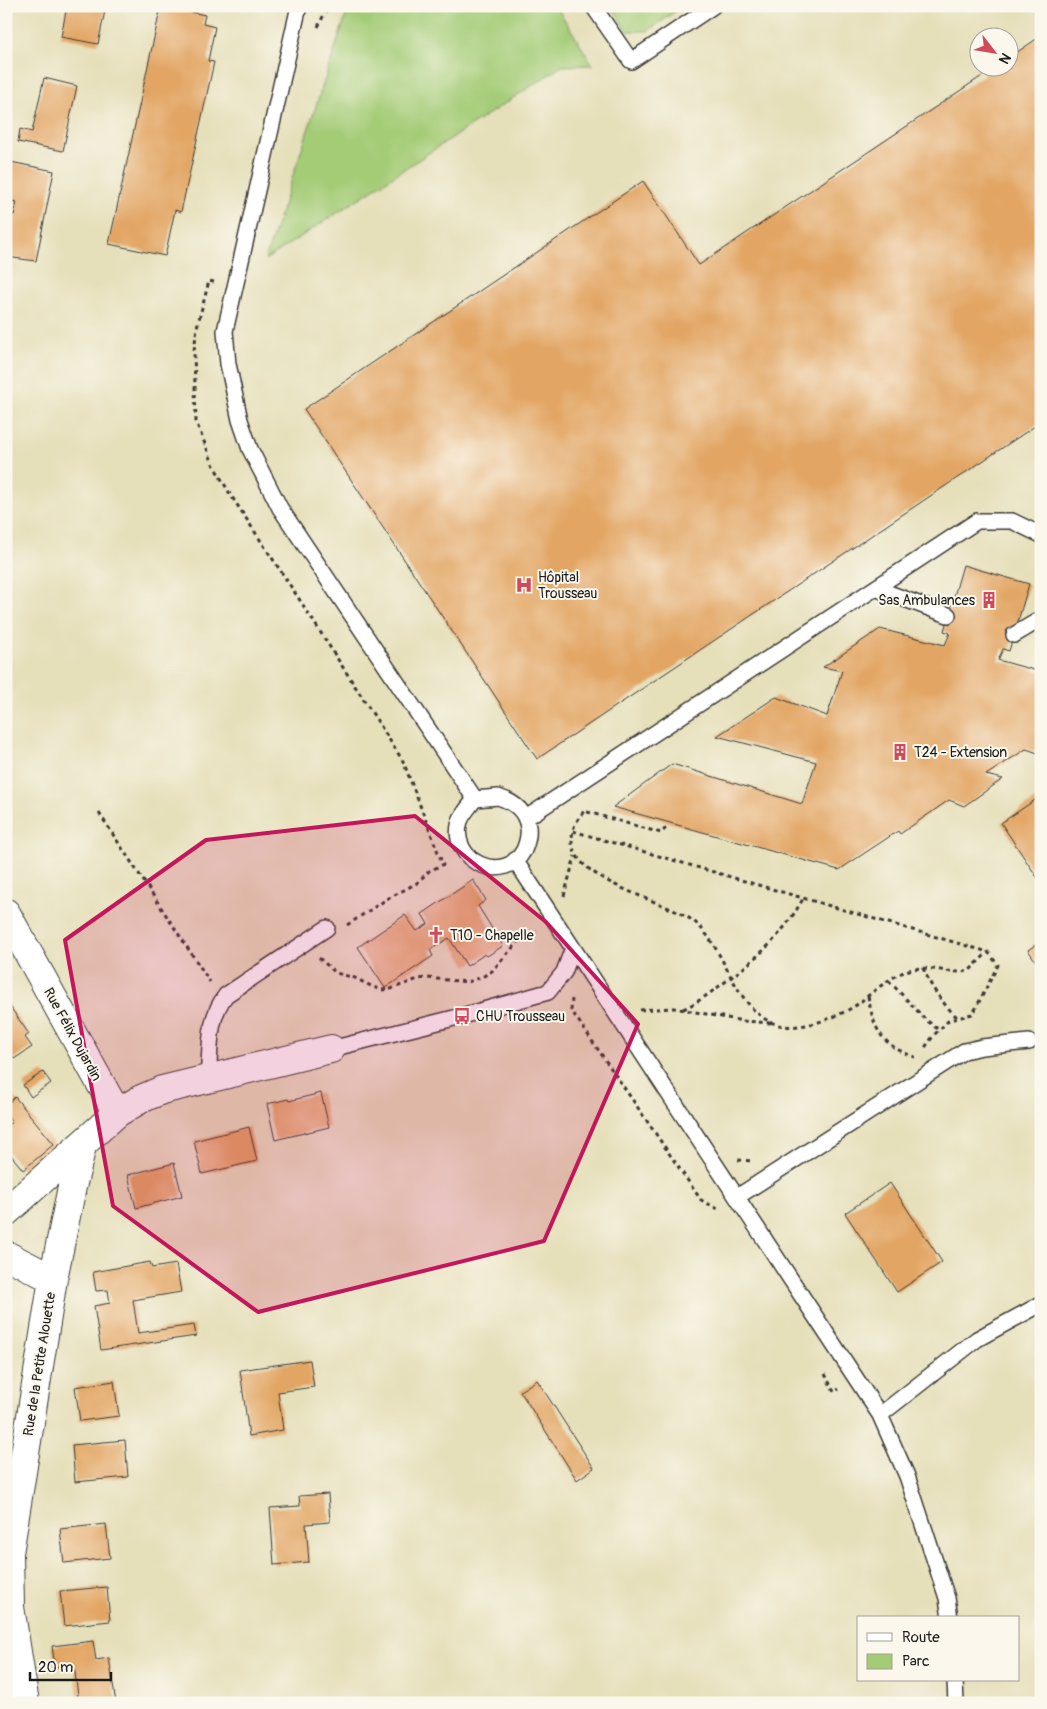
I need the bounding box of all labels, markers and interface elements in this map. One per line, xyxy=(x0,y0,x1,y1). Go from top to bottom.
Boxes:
north arrow xyxy=(970,28,1020,78)
text: N xyxy=(995,50,1014,67)
place label: Hôpital Trousseau xyxy=(538,569,597,602)
hospital icon: Hôpital Trousseau xyxy=(514,575,534,595)
building icon: Sas Ambulances xyxy=(979,590,999,610)
place label: Sas Ambulances xyxy=(878,592,976,609)
building icon: T24 - Extension xyxy=(890,742,910,762)
place label: T24 - Extension xyxy=(914,744,1007,761)
church icon: T10 - Chapelle xyxy=(426,925,446,945)
place label: T10 - Chapelle xyxy=(450,927,534,944)
street label: Rue Félix Dujardin xyxy=(40,985,105,1084)
bus stop icon: CHU Trousseau xyxy=(452,1006,472,1026)
place label: CHU Trousseau xyxy=(476,1008,565,1025)
street label: Rue de la Petite Alouette xyxy=(20,1291,59,1437)
legend xyxy=(857,1616,1020,1682)
text: Route xyxy=(902,1628,940,1647)
scale bar xyxy=(30,1649,111,1681)
text: Parc xyxy=(902,1652,930,1671)
text: 20 m xyxy=(38,1658,73,1677)

